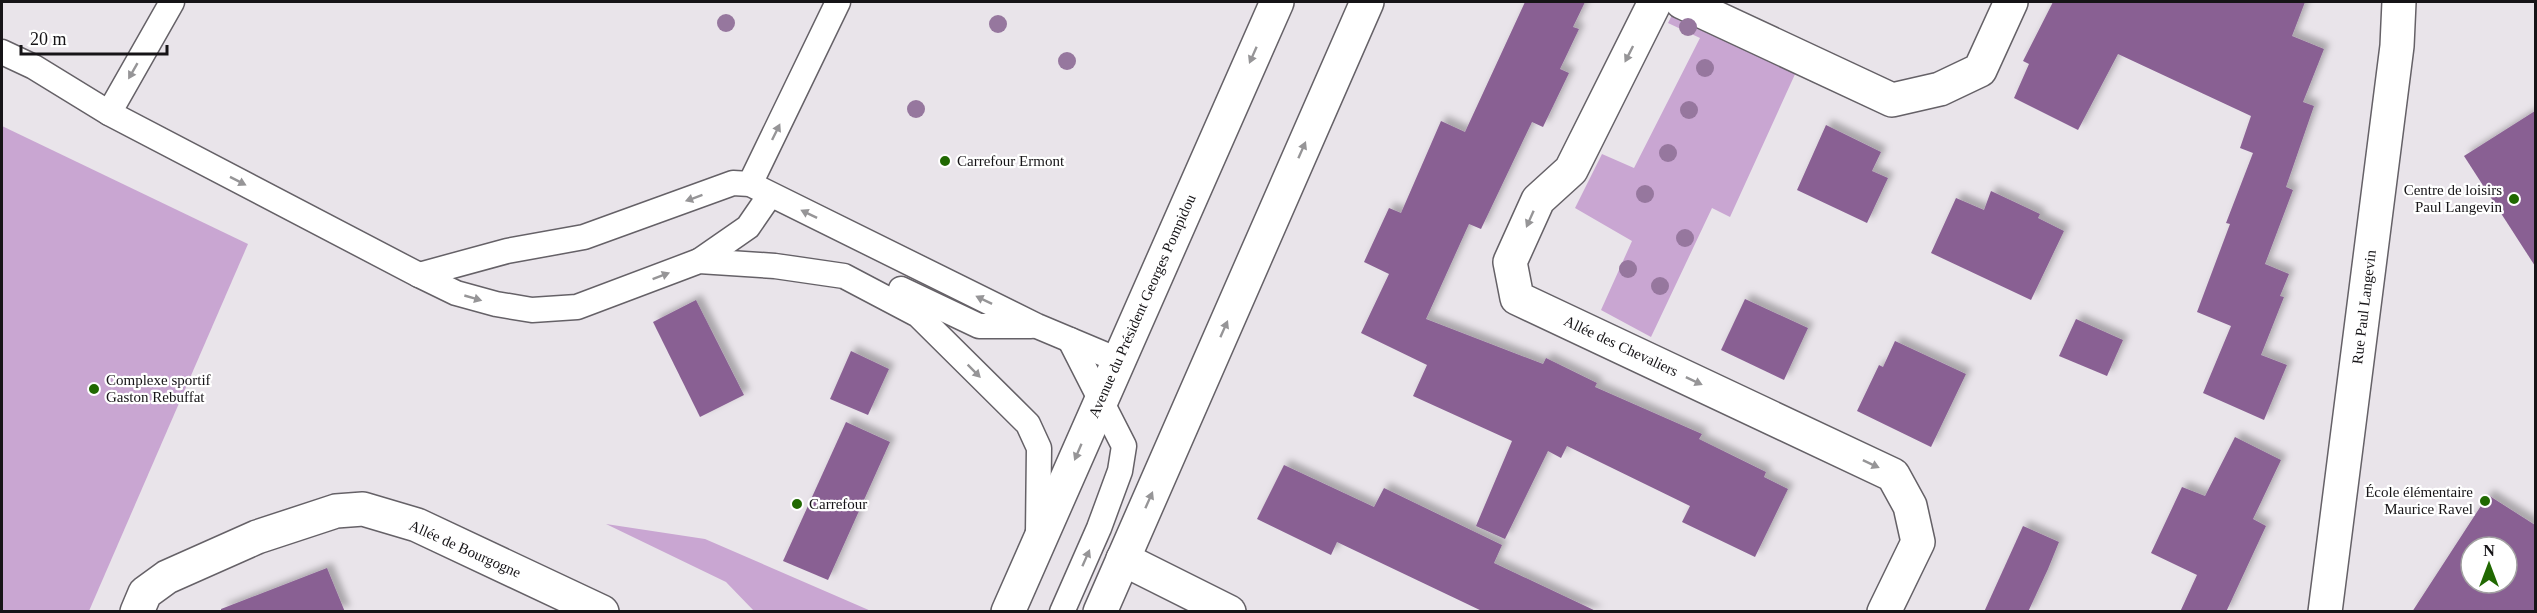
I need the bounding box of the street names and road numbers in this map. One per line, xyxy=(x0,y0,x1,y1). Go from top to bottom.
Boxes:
street label: Avenue du Président Georges Pompidou xyxy=(1085,191,1199,420)
street label: Rue Paul Langevin xyxy=(2349,248,2379,365)
street label: Allée des Chevaliers xyxy=(1561,313,1681,380)
street label: Allée de Bourgogne xyxy=(407,517,524,581)

